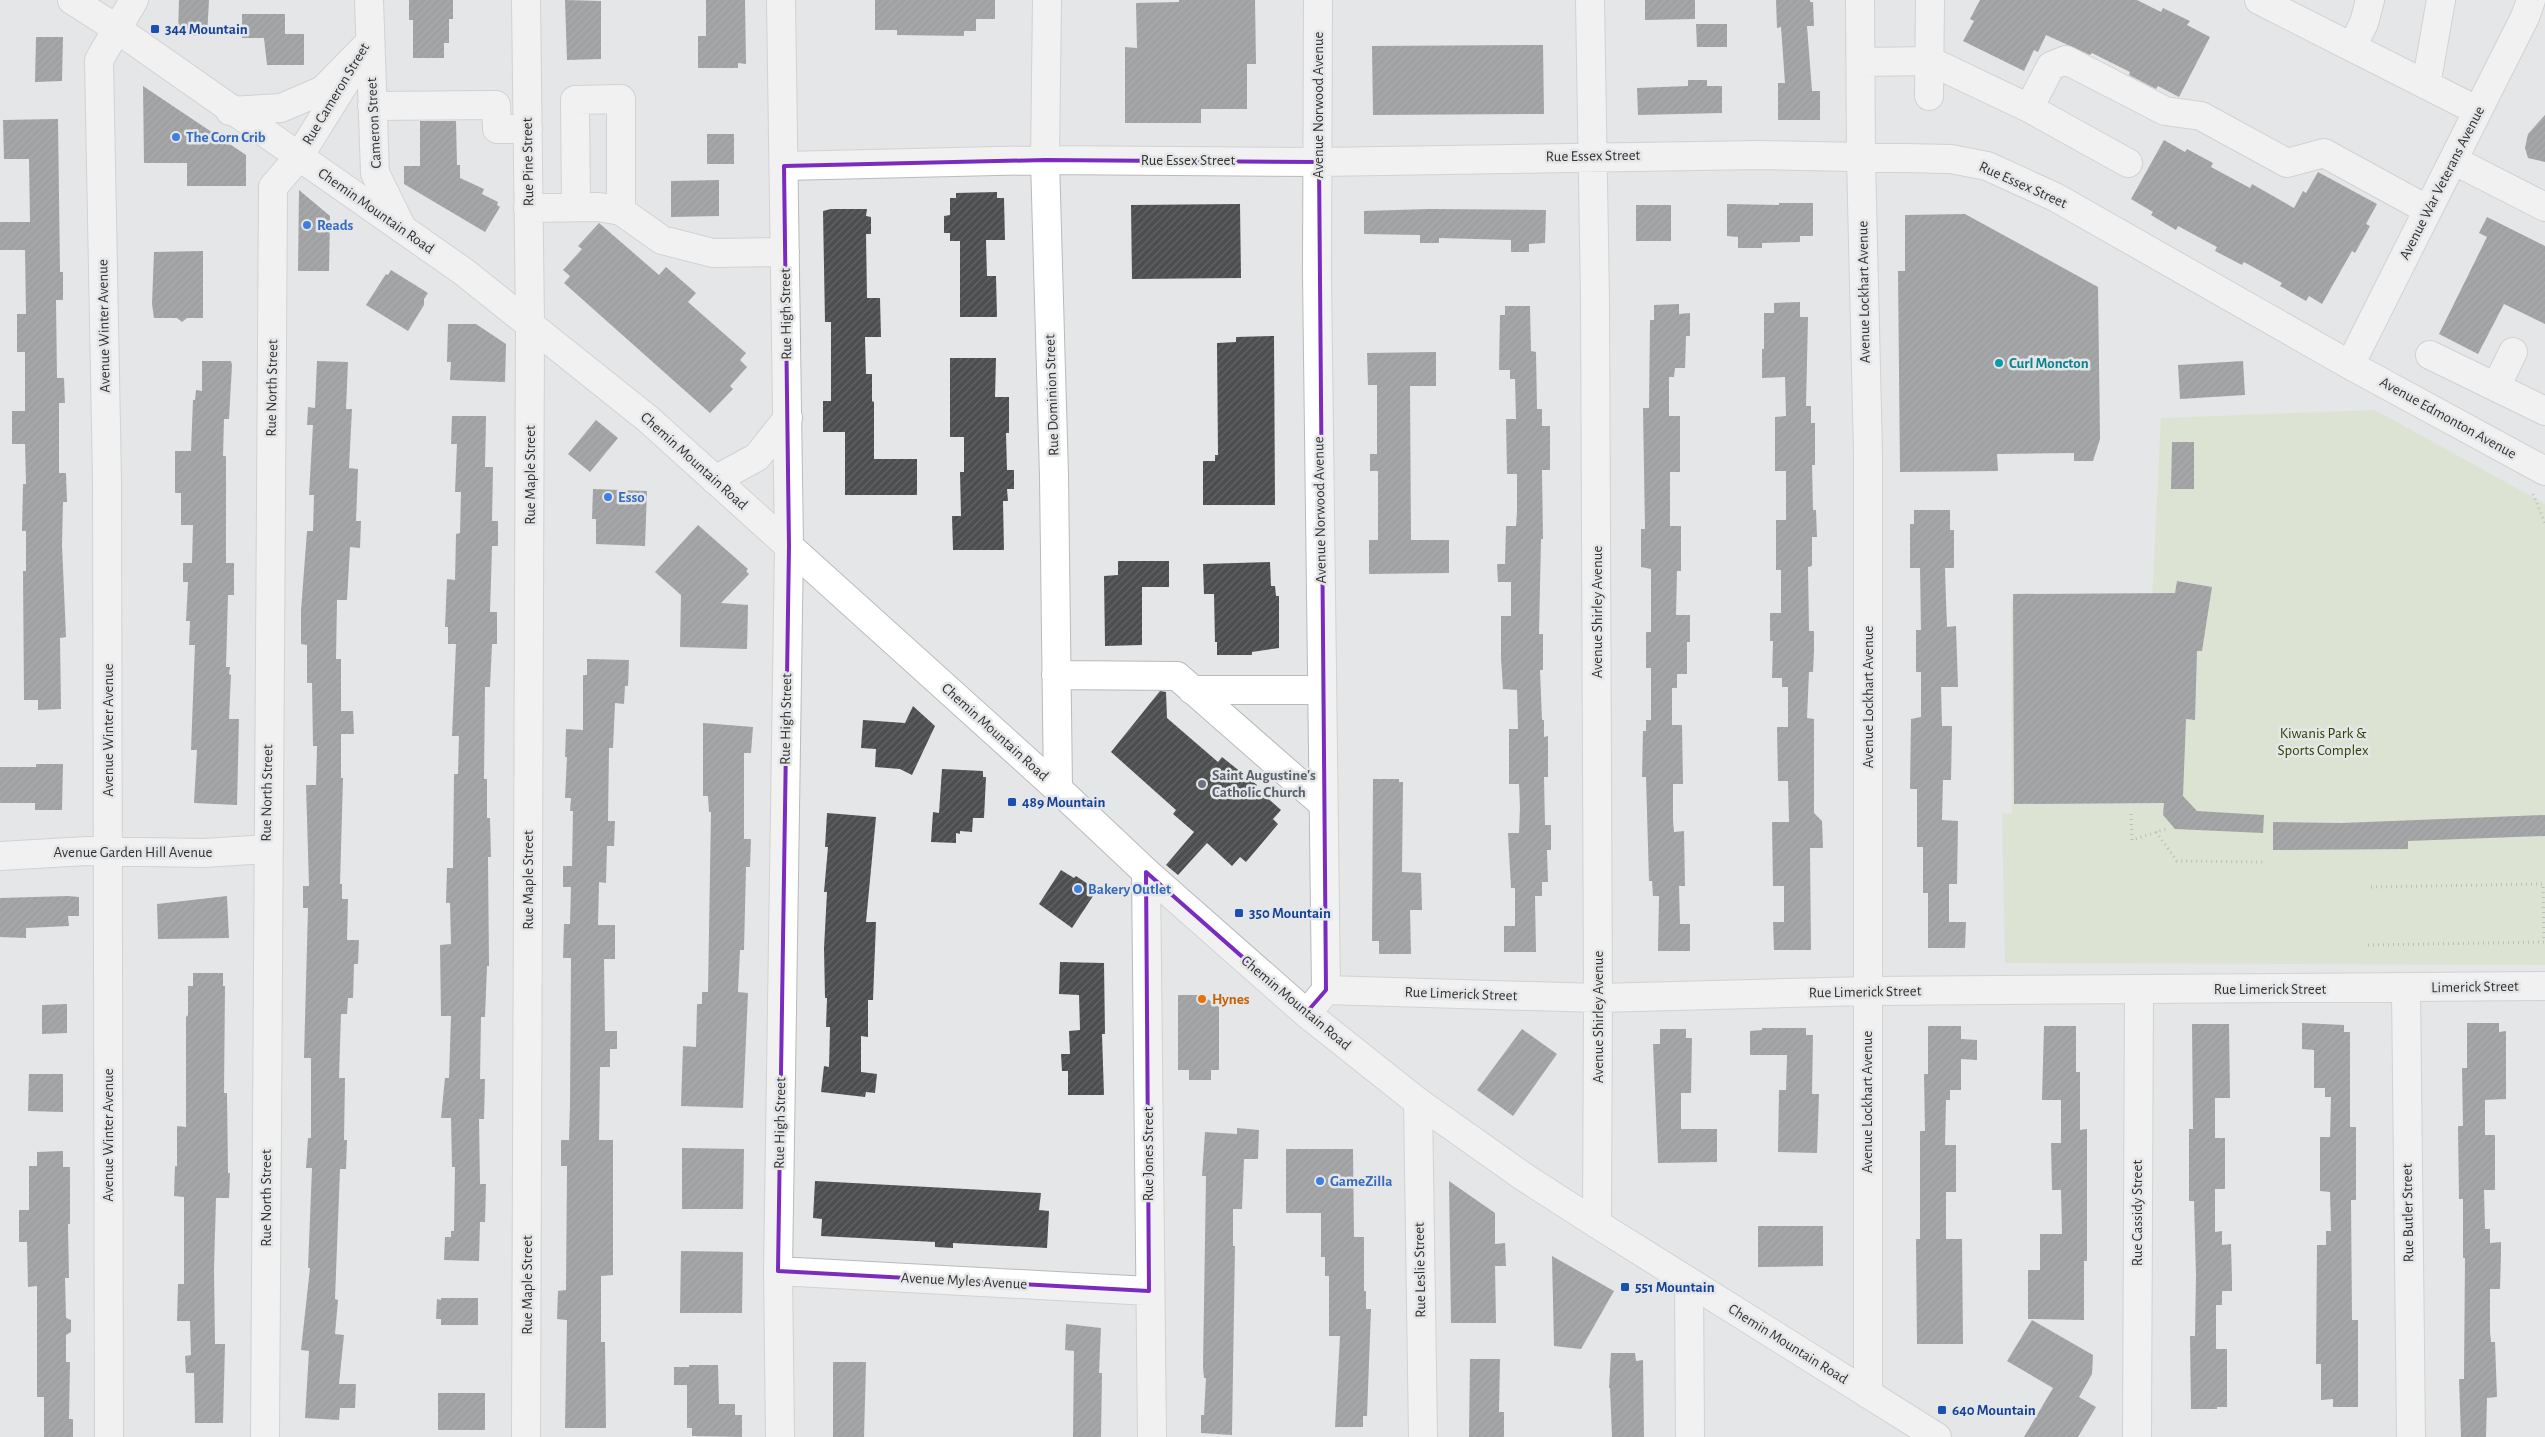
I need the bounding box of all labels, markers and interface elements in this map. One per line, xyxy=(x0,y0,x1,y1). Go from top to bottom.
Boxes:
place label: 344 Mountain xyxy=(165,22,248,37)
marker: 344 Mountain xyxy=(149,23,161,35)
street label: Avenue Norwood Avenue xyxy=(1311,31,1326,179)
street label: Rue Cameron Street xyxy=(298,40,374,148)
street label: Cameron Street xyxy=(363,77,385,169)
street label: Avenue War Veterans Avenue xyxy=(2397,104,2487,262)
street label: Rue Pine Street xyxy=(520,117,536,207)
place label: The Corn Crib xyxy=(186,130,266,145)
marker: The Corn Crib xyxy=(170,131,182,143)
street label: Rue Essex Street xyxy=(1546,148,1641,164)
street label: Rue Essex Street xyxy=(1141,153,1236,168)
street label: Rue Essex Street xyxy=(1977,159,2069,211)
street label: Chemin Mountain Road xyxy=(315,165,437,257)
place label: Reads xyxy=(317,218,354,233)
marker: Reads xyxy=(301,219,313,231)
street label: Avenue Lockhart Avenue xyxy=(1855,220,1873,363)
street label: Avenue Winter Avenue xyxy=(95,259,113,393)
street label: Rue High Street xyxy=(778,268,794,360)
street label: Rue Dominion Street xyxy=(1042,334,1062,456)
street label: Rue North Street xyxy=(264,339,280,437)
place label: Curl Moncton xyxy=(2009,356,2089,371)
marker: Curl Moncton xyxy=(1993,357,2005,369)
street label: Avenue Edmonton Avenue xyxy=(2377,374,2519,462)
street label: Chemin Mountain Road xyxy=(638,409,750,513)
street label: Rue Maple Street xyxy=(523,425,538,525)
street label: Avenue Norwood Avenue xyxy=(1311,436,1329,584)
place label: Esso xyxy=(618,490,645,505)
marker: Esso xyxy=(602,491,614,503)
street label: Avenue Shirley Avenue xyxy=(1590,546,1605,678)
street label: Avenue Lockhart Avenue xyxy=(1861,626,1876,768)
street label: Avenue Winter Avenue xyxy=(101,663,116,797)
street label: Rue High Street xyxy=(778,673,794,765)
street label: Chemin Mountain Road xyxy=(939,680,1051,784)
park label: Kiwanis Park & Sports Complex xyxy=(2277,726,2369,758)
street label: Rue North Street xyxy=(259,744,275,842)
place label: Saint Augustine's Catholic Church xyxy=(1212,768,1316,800)
marker: Saint Augustine's Catholic Church xyxy=(1196,778,1208,790)
place label: 489 Mountain xyxy=(1022,795,1105,810)
marker: 489 Mountain xyxy=(1006,796,1018,808)
street label: Rue Maple Street xyxy=(521,830,536,930)
street label: Avenue Garden Hill Avenue xyxy=(53,845,213,860)
place label: Bakery Outlet xyxy=(1088,882,1171,897)
marker: Bakery Outlet xyxy=(1072,883,1084,895)
place label: 350 Mountain xyxy=(1249,906,1331,921)
marker: 350 Mountain xyxy=(1233,907,1245,919)
street label: Avenue Shirley Avenue xyxy=(1591,951,1606,1083)
street label: Chemin Mountain Road xyxy=(1238,953,1354,1053)
street label: Limerick Street xyxy=(2431,979,2519,995)
street label: Rue Limerick Street xyxy=(2214,982,2327,997)
street label: Rue Limerick Street xyxy=(1809,984,1922,1000)
street label: Rue Limerick Street xyxy=(1404,985,1518,1003)
place label: Hynes xyxy=(1212,992,1250,1007)
marker: Hynes xyxy=(1196,993,1208,1005)
street label: Avenue Lockhart Avenue xyxy=(1860,1031,1875,1173)
street label: Avenue Winter Avenue xyxy=(101,1068,116,1202)
street label: Rue High Street xyxy=(772,1077,788,1169)
street label: Rue Jones Street xyxy=(1141,1106,1156,1201)
street label: Rue North Street xyxy=(259,1149,274,1247)
street label: Rue Cassidy Street xyxy=(2130,1160,2145,1266)
street label: Rue Butler Street xyxy=(2400,1163,2416,1263)
place label: GameZilla xyxy=(1330,1174,1392,1189)
marker: GameZilla xyxy=(1314,1175,1326,1187)
street label: Rue Leslie Street xyxy=(1412,1222,1428,1318)
street label: Rue Maple Street xyxy=(520,1235,535,1335)
street label: Avenue Myles Avenue xyxy=(900,1270,1028,1292)
place label: 551 Mountain xyxy=(1635,1280,1715,1295)
marker: 551 Mountain xyxy=(1619,1281,1631,1293)
street label: Chemin Mountain Road xyxy=(1726,1301,1851,1387)
place label: 640 Mountain xyxy=(1952,1403,2036,1418)
marker: 640 Mountain xyxy=(1936,1404,1948,1416)

